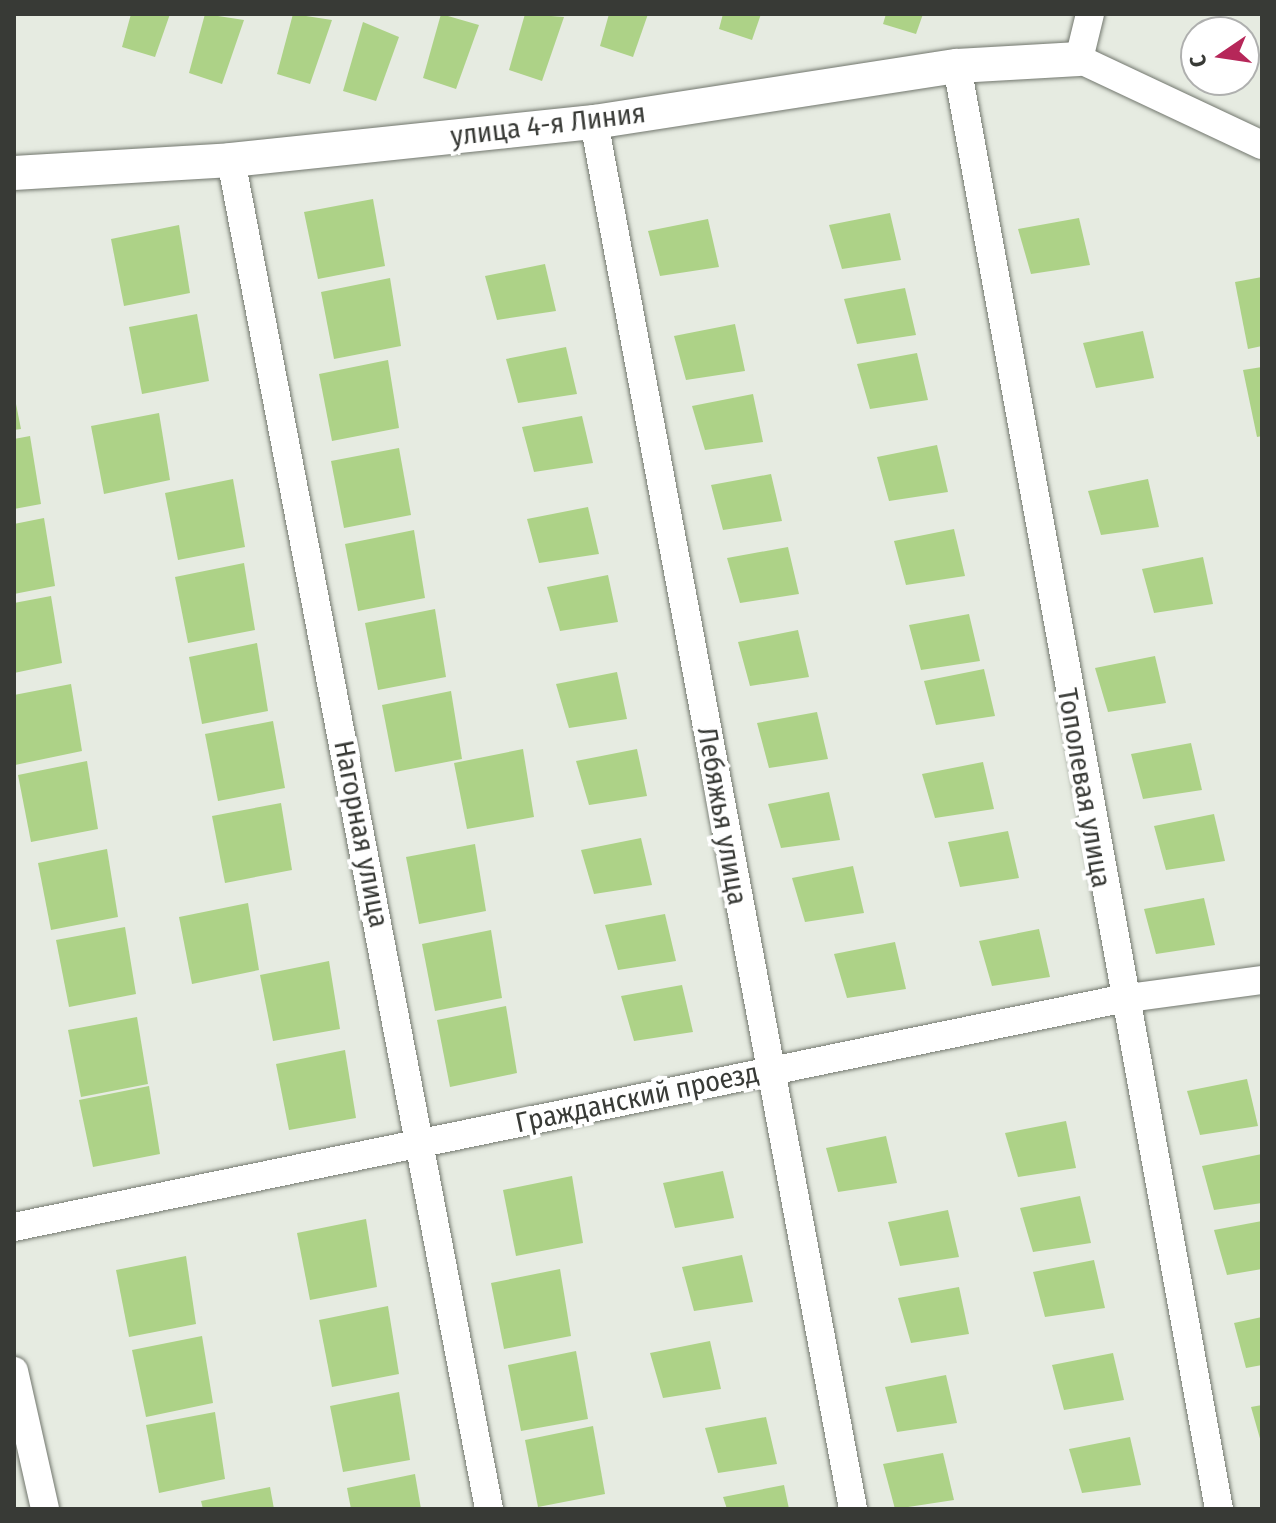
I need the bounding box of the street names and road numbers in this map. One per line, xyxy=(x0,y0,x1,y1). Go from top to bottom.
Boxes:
street label: улица 4-я Линия xyxy=(449,96,647,154)
street label: Тополевая улица xyxy=(1050,686,1118,890)
street label: Лебяжья улица xyxy=(690,725,754,907)
street label: Нагорная улица xyxy=(326,738,396,930)
street label: Гражданский проезд xyxy=(512,1056,762,1140)

